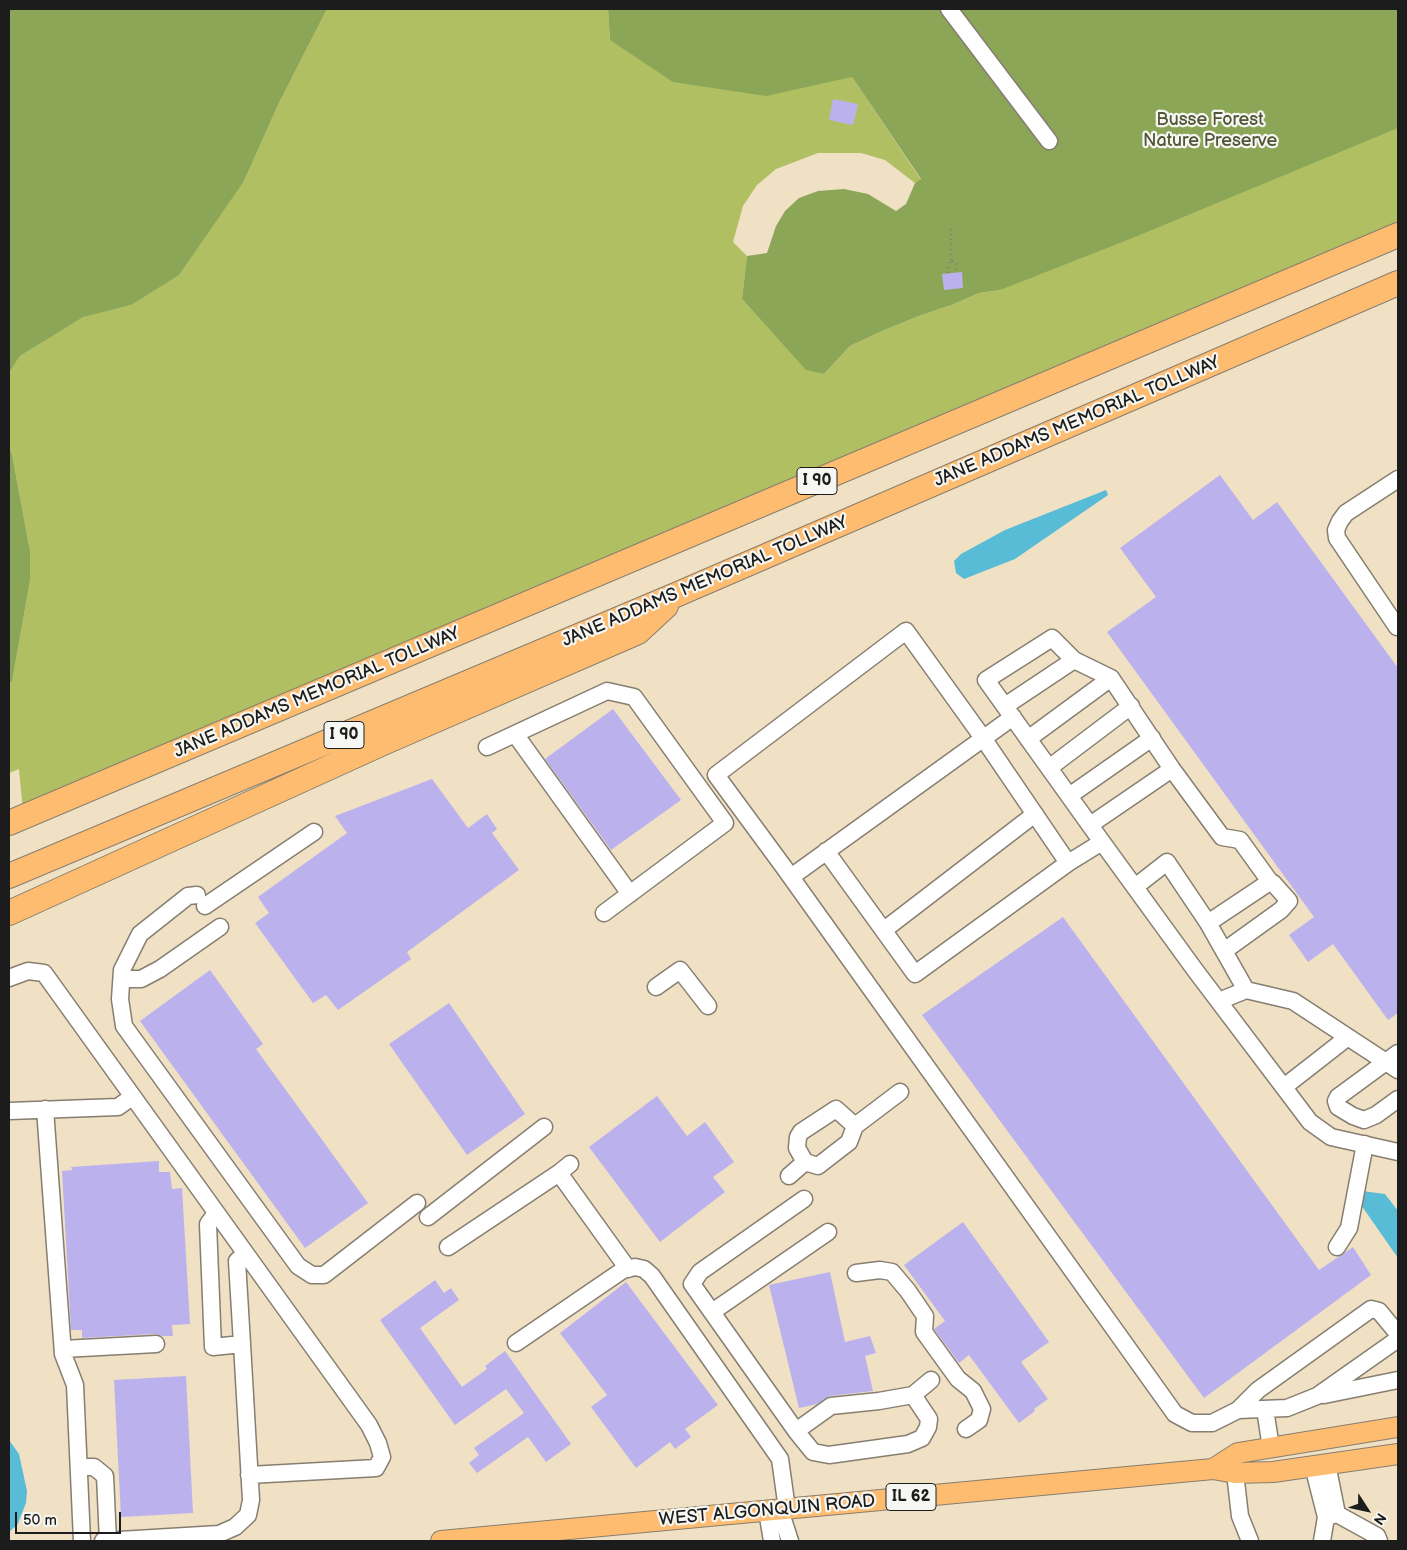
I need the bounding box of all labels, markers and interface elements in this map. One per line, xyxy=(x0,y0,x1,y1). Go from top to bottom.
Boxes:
park label: Busse Forest Nature Preserve xyxy=(1143,109,1277,152)
street label: JANE ADDAMS MEMORIAL TOLLWAY xyxy=(931,352,1223,492)
road number: I 90 xyxy=(797,468,837,494)
street label: JANE ADDAMS MEMORIAL TOLLWAY xyxy=(559,512,851,652)
street label: JANE ADDAMS MEMORIAL TOLLWAY xyxy=(171,623,463,763)
road number: I 90 xyxy=(324,722,364,748)
road number: IL 62 xyxy=(886,1484,936,1510)
north arrow xyxy=(1342,1485,1392,1535)
street label: WEST ALGONQUIN ROAD xyxy=(658,1491,876,1531)
scale bar xyxy=(18,1502,124,1534)
text: N xyxy=(1370,1510,1390,1528)
text: 50 m xyxy=(23,1511,57,1530)

